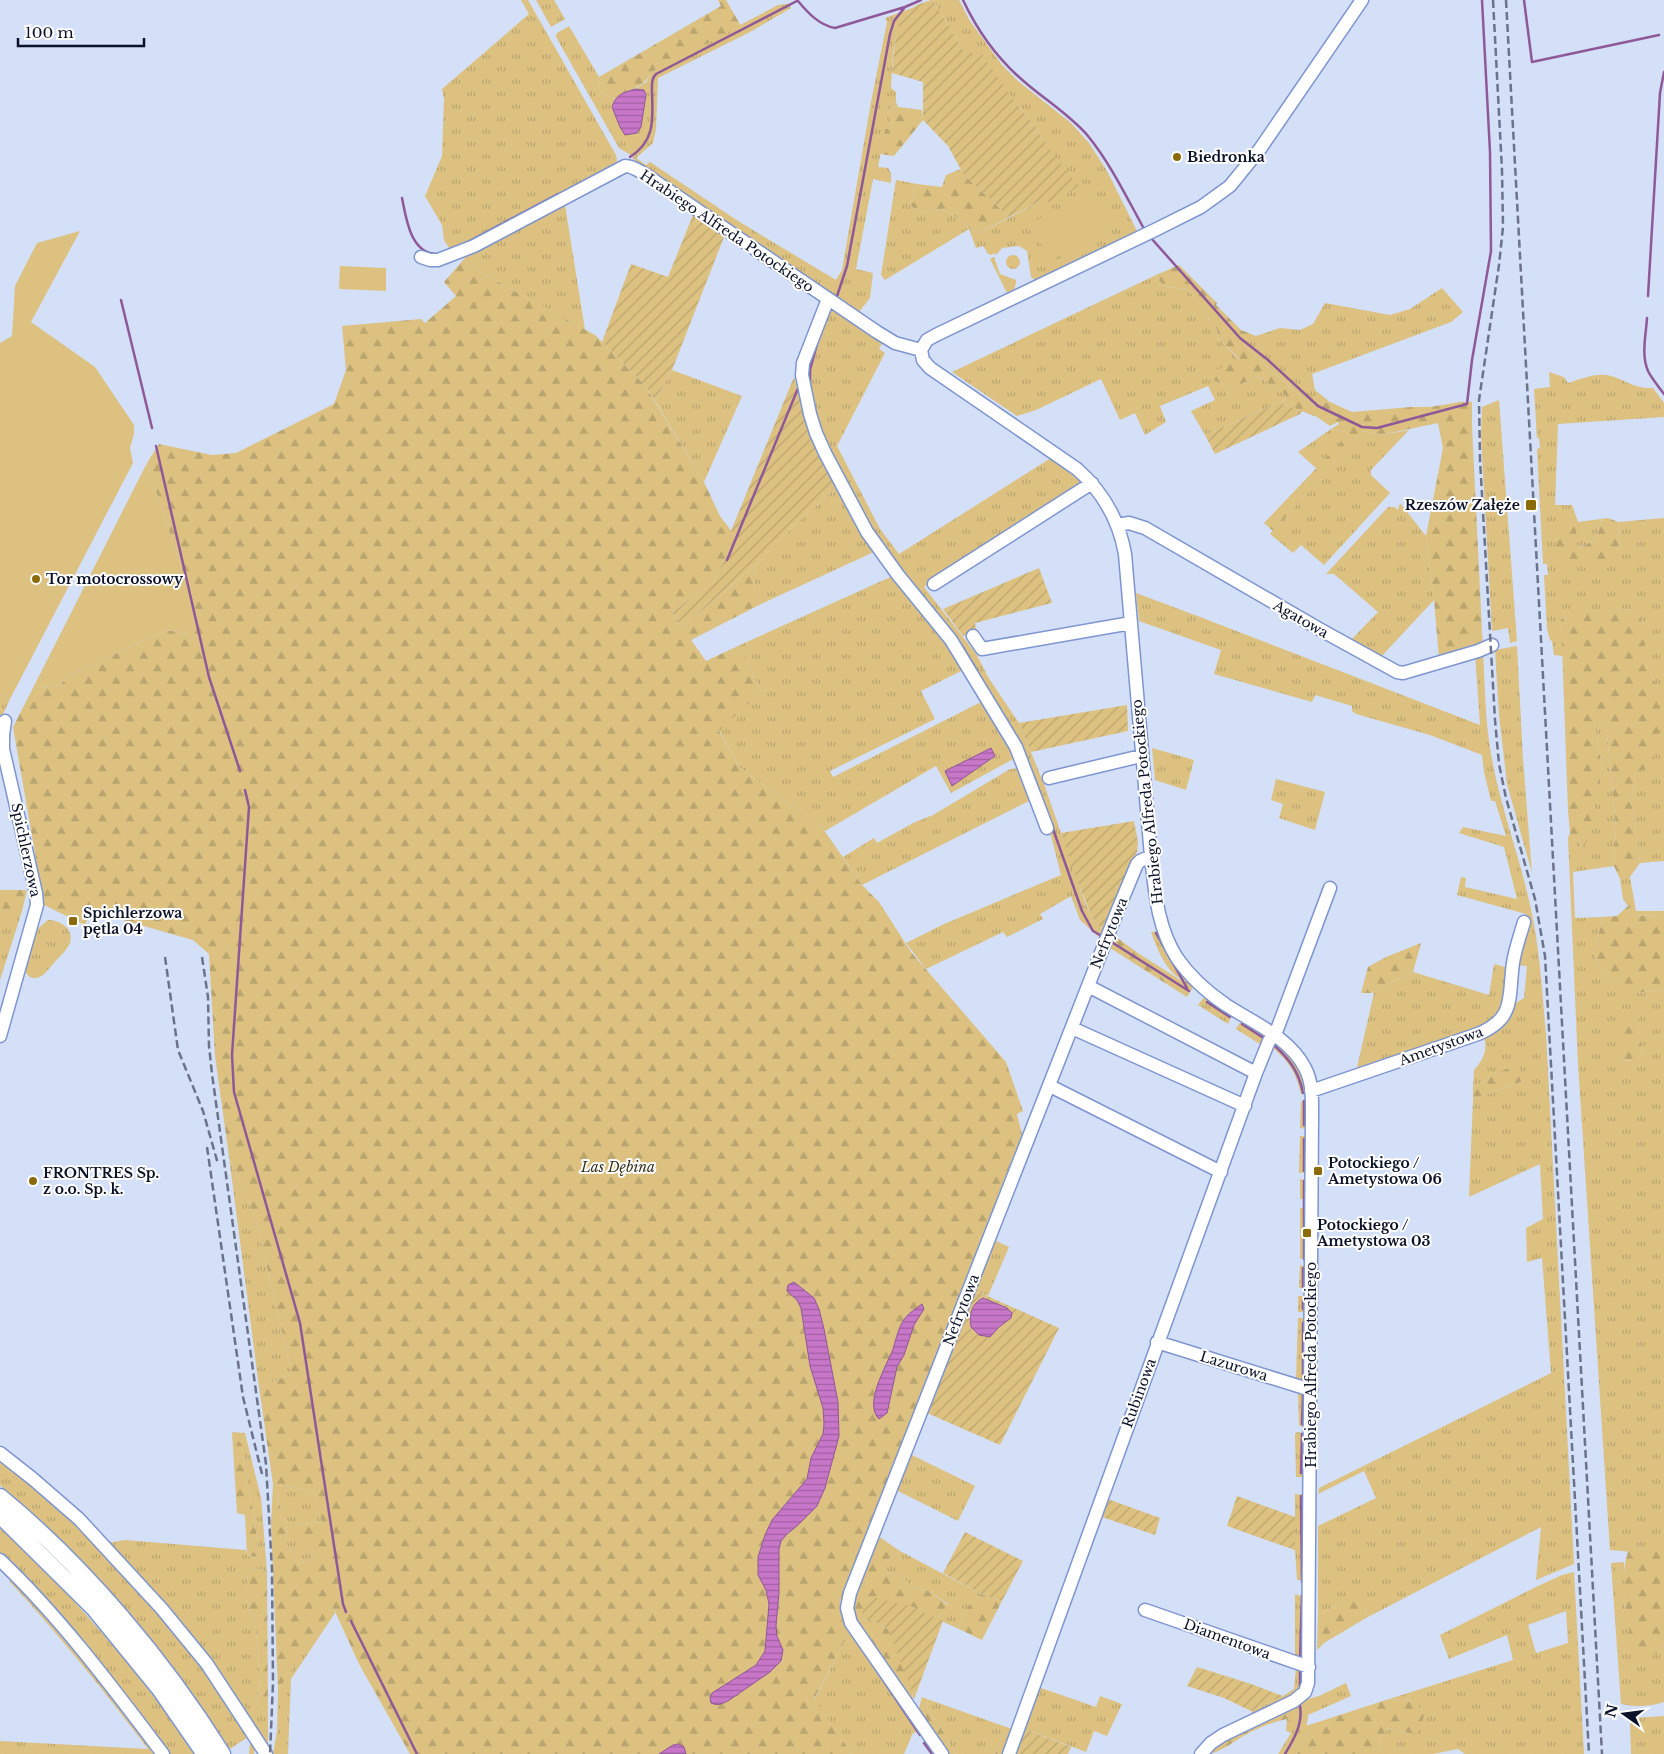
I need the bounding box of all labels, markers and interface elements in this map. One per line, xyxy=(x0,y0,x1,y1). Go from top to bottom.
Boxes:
scale bar xyxy=(18,15,144,47)
text: 100 m xyxy=(25,23,74,42)
place label: Biedronka xyxy=(1187,148,1265,166)
marker: Biedronka xyxy=(1171,151,1183,163)
street label: Hrabiego Alfreda Potockiego xyxy=(636,166,818,296)
place label: Rzeszów Załęże xyxy=(1405,496,1520,514)
marker: Rzeszów Załęże xyxy=(1524,498,1538,512)
place label: Tor motocrossowy xyxy=(46,570,184,588)
marker: Tor motocrossowy xyxy=(30,573,42,585)
street label: Agatowa xyxy=(1269,596,1332,642)
street label: Hrabiego Alfreda Potockiego xyxy=(1127,699,1167,905)
street label: Spichlerzowa xyxy=(7,801,45,899)
street label: Nefrytowa xyxy=(1087,894,1132,971)
place label: Spichlerzowa pętla 04 xyxy=(83,904,182,938)
marker: Spichlerzowa pętla 04 xyxy=(67,915,79,927)
street label: Ametystowa xyxy=(1396,1022,1486,1070)
place label: Potockiego / Ametystowa 06 xyxy=(1327,1154,1442,1188)
park label: Las Dębina xyxy=(580,1158,655,1176)
place label: FRONTRES Sp. z o.o. Sp. k. xyxy=(43,1164,159,1198)
marker: Potockiego / Ametystowa 06 xyxy=(1312,1165,1324,1177)
marker: FRONTRES Sp. z o.o. Sp. k. xyxy=(27,1175,39,1187)
place label: Potockiego / Ametystowa 03 xyxy=(1316,1216,1431,1250)
marker: Potockiego / Ametystowa 03 xyxy=(1301,1227,1313,1239)
street label: Hrabiego Alfreda Potockiego xyxy=(1302,1262,1320,1468)
street label: Nefrytowa xyxy=(939,1271,983,1348)
street label: Lazurowa xyxy=(1198,1347,1270,1385)
street label: Rubinowa xyxy=(1118,1356,1160,1430)
street label: Diamentowa xyxy=(1181,1615,1273,1663)
north arrow xyxy=(1599,1689,1649,1739)
text: N xyxy=(1601,1702,1622,1719)

